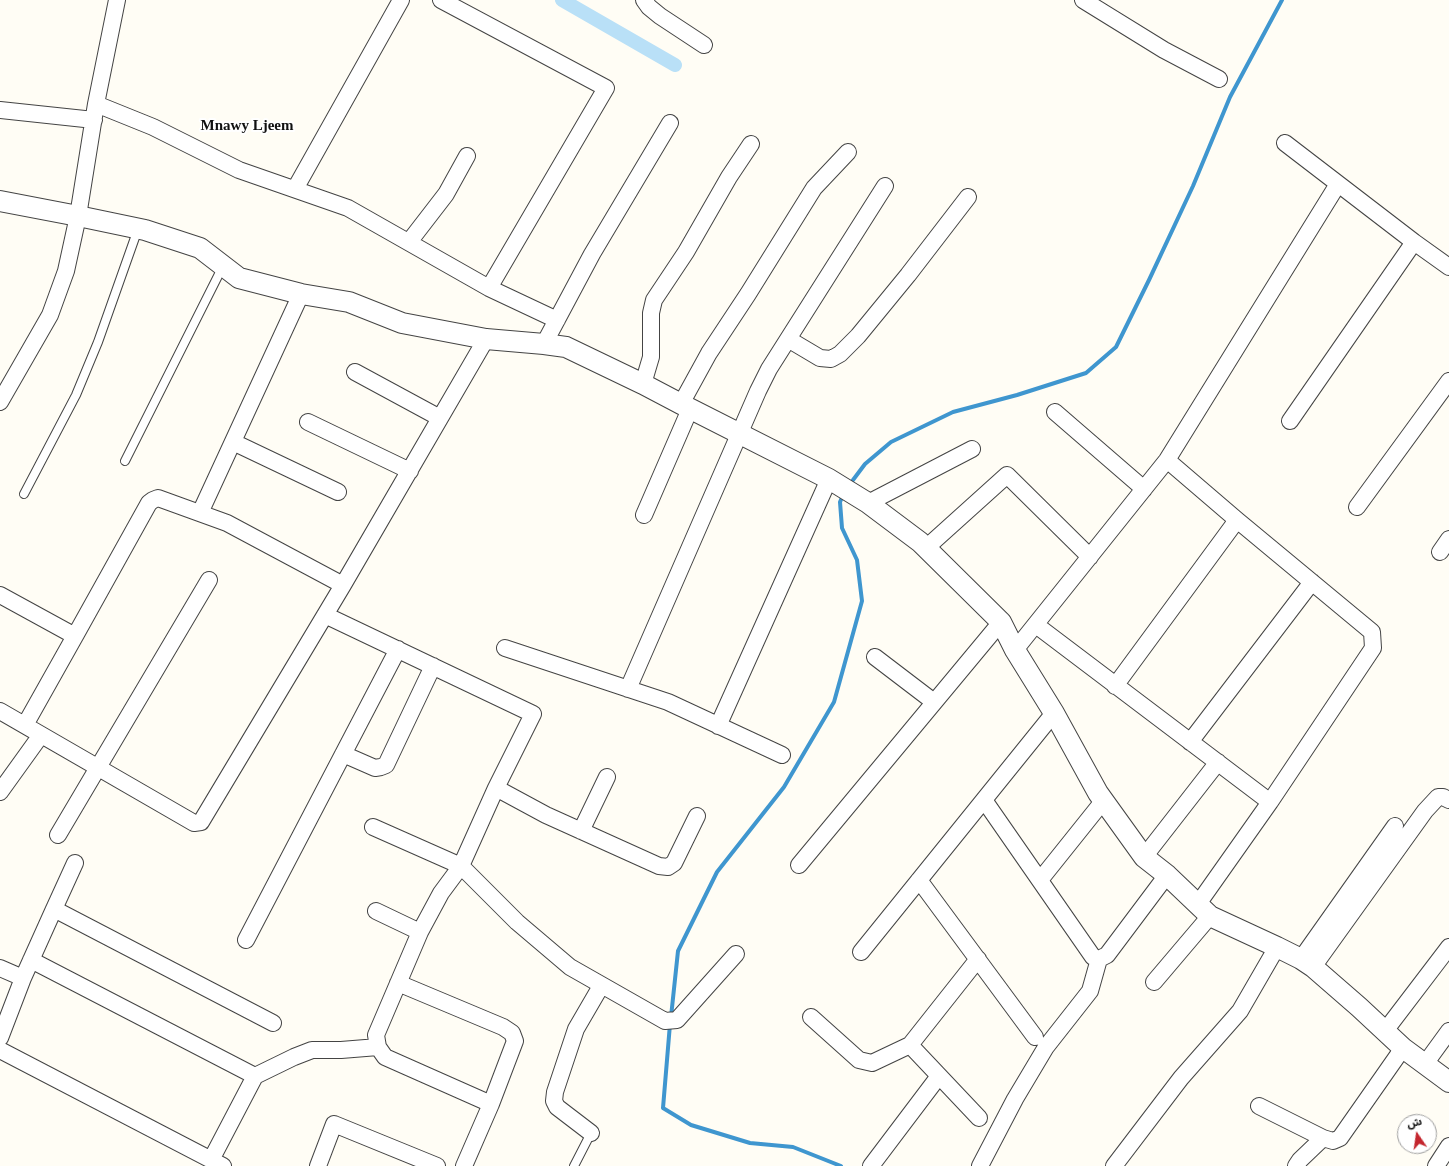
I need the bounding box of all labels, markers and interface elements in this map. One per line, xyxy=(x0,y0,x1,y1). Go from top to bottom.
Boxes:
district label: Mnawy Ljeem xyxy=(195,117,299,135)
text: ش xyxy=(1404,1110,1424,1136)
north arrow xyxy=(1397,1114,1437,1154)

